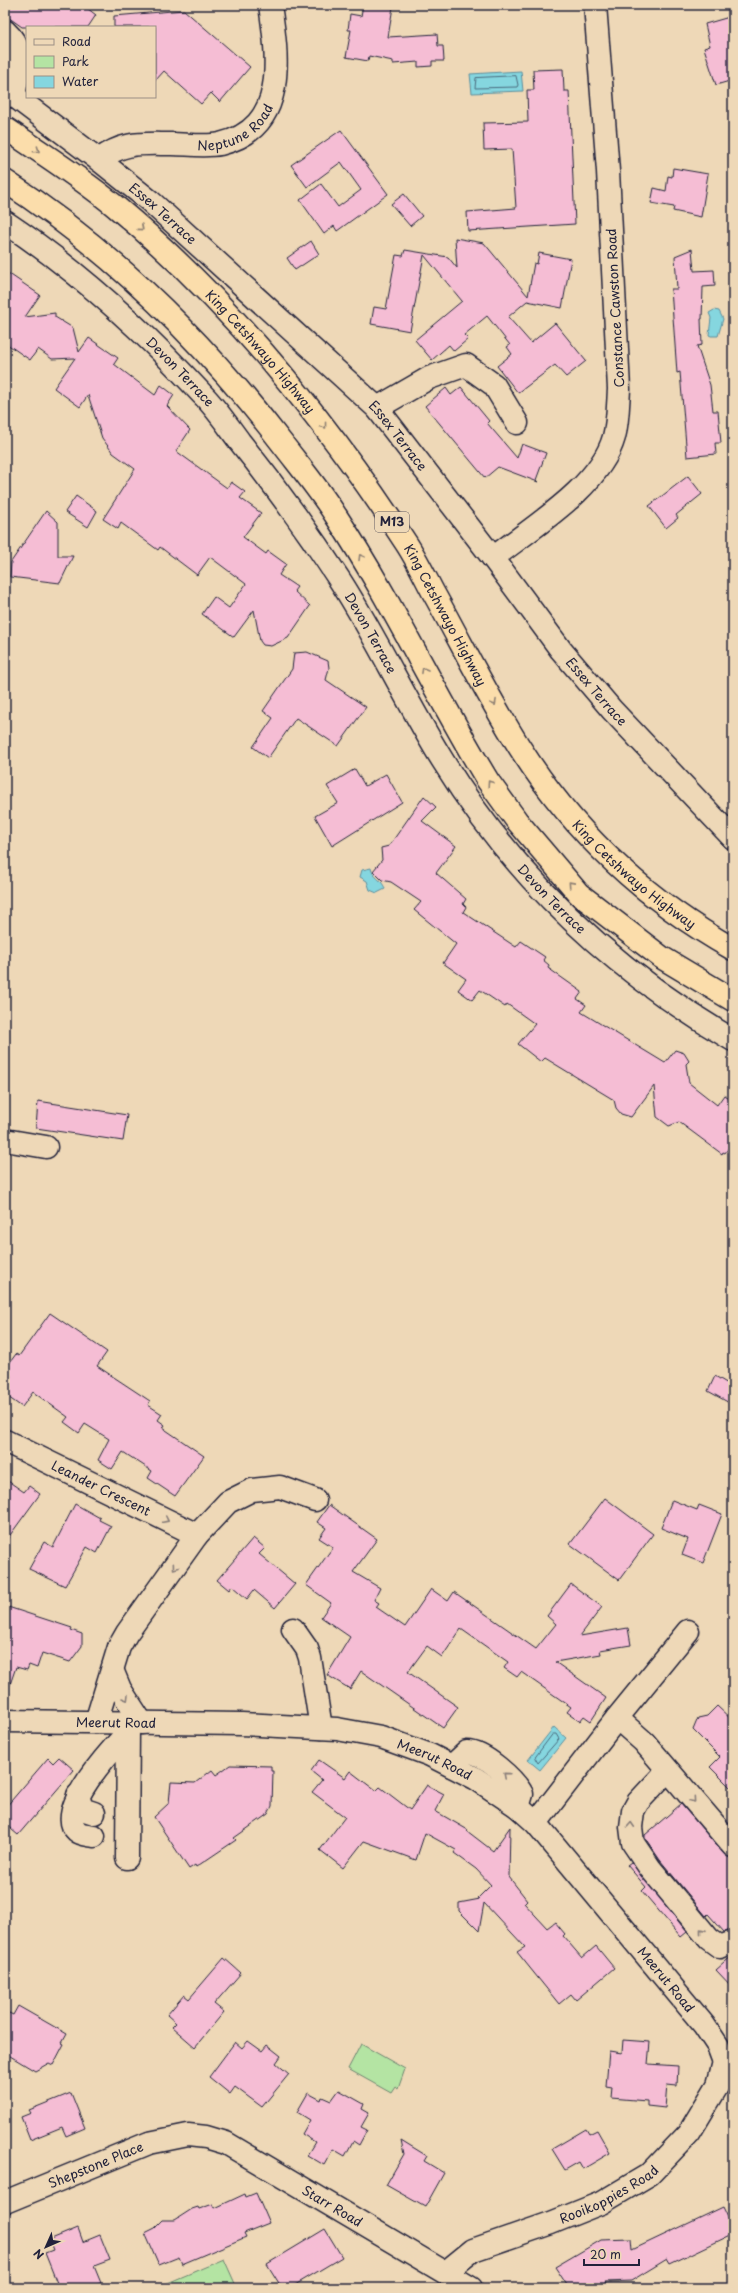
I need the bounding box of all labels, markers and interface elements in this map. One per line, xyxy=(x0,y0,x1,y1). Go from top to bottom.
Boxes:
legend xyxy=(26,26,156,98)
text: Road xyxy=(62,32,91,50)
text: Park xyxy=(62,52,89,70)
text: Water xyxy=(62,72,99,90)
street label: Neptune Road xyxy=(197,100,277,154)
one-way arrow xyxy=(33,145,40,153)
street label: Essex Terrace xyxy=(125,178,201,248)
one-way arrow xyxy=(136,224,144,231)
street label: Constance Cawston Road xyxy=(601,228,628,388)
street label: King Cetshwayo Highway xyxy=(202,285,320,417)
street label: Devon Terrace xyxy=(142,332,219,411)
street label: Essex Terrace xyxy=(365,395,432,474)
one-way arrow xyxy=(320,421,327,428)
road number: M13 xyxy=(375,512,409,532)
street label: King Cetshwayo Highway xyxy=(400,540,492,689)
one-way arrow xyxy=(358,554,366,561)
street label: Devon Terrace xyxy=(340,588,402,677)
street label: Essex Terrace xyxy=(562,653,632,729)
one-way arrow xyxy=(422,667,429,674)
one-way arrow xyxy=(489,699,497,707)
one-way arrow xyxy=(488,780,495,787)
street label: King Cetshwayo Highway xyxy=(569,815,700,933)
street label: Devon Terrace xyxy=(513,859,591,938)
one-way arrow xyxy=(568,881,575,889)
street label: Leander Crescent xyxy=(48,1455,154,1520)
one-way arrow xyxy=(162,1515,169,1523)
one-way arrow xyxy=(172,1563,179,1570)
one-way arrow xyxy=(121,1694,129,1701)
street label: Meerut Road xyxy=(76,1712,156,1732)
street label: Meerut Road xyxy=(395,1734,476,1784)
one-way arrow xyxy=(503,1772,510,1779)
one-way arrow xyxy=(688,1796,695,1803)
one-way arrow xyxy=(627,1822,636,1828)
one-way arrow xyxy=(699,1928,706,1936)
street label: Meerut Road xyxy=(633,1942,700,2016)
street label: Shepstone Place xyxy=(45,2136,146,2192)
street label: Rooikoppies Road xyxy=(556,2161,663,2228)
street label: Starr Road xyxy=(299,2180,366,2231)
north arrow xyxy=(26,2227,66,2267)
scale bar xyxy=(584,2241,639,2267)
text: N xyxy=(29,2245,48,2264)
text: 20 m xyxy=(590,2245,621,2263)

